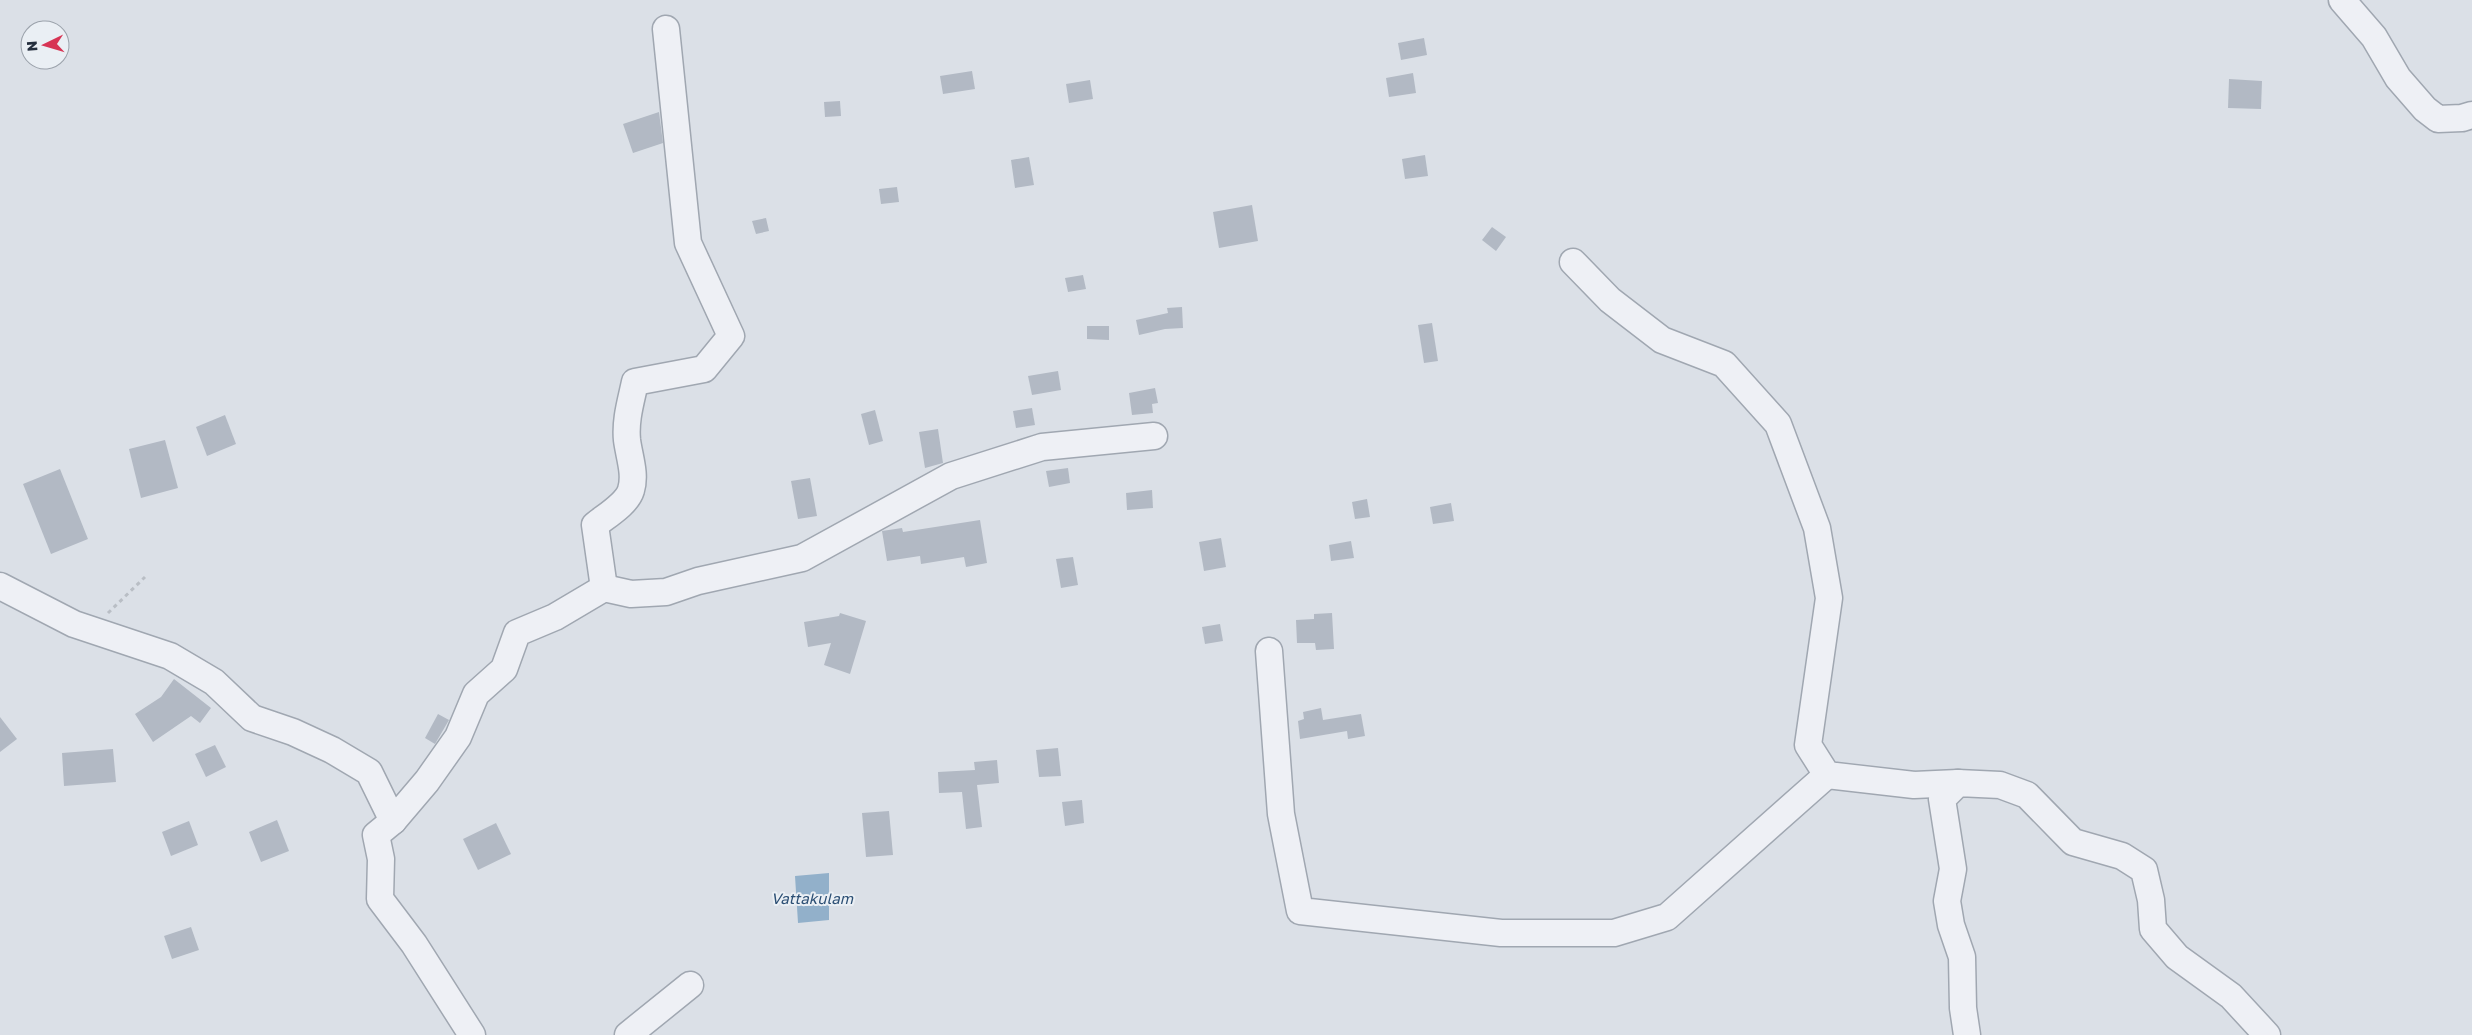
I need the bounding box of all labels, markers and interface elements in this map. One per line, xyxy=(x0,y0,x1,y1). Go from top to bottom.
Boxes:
north arrow xyxy=(20,20,70,70)
text: N xyxy=(23,40,40,52)
water label: Vattakulam xyxy=(771,889,854,907)

